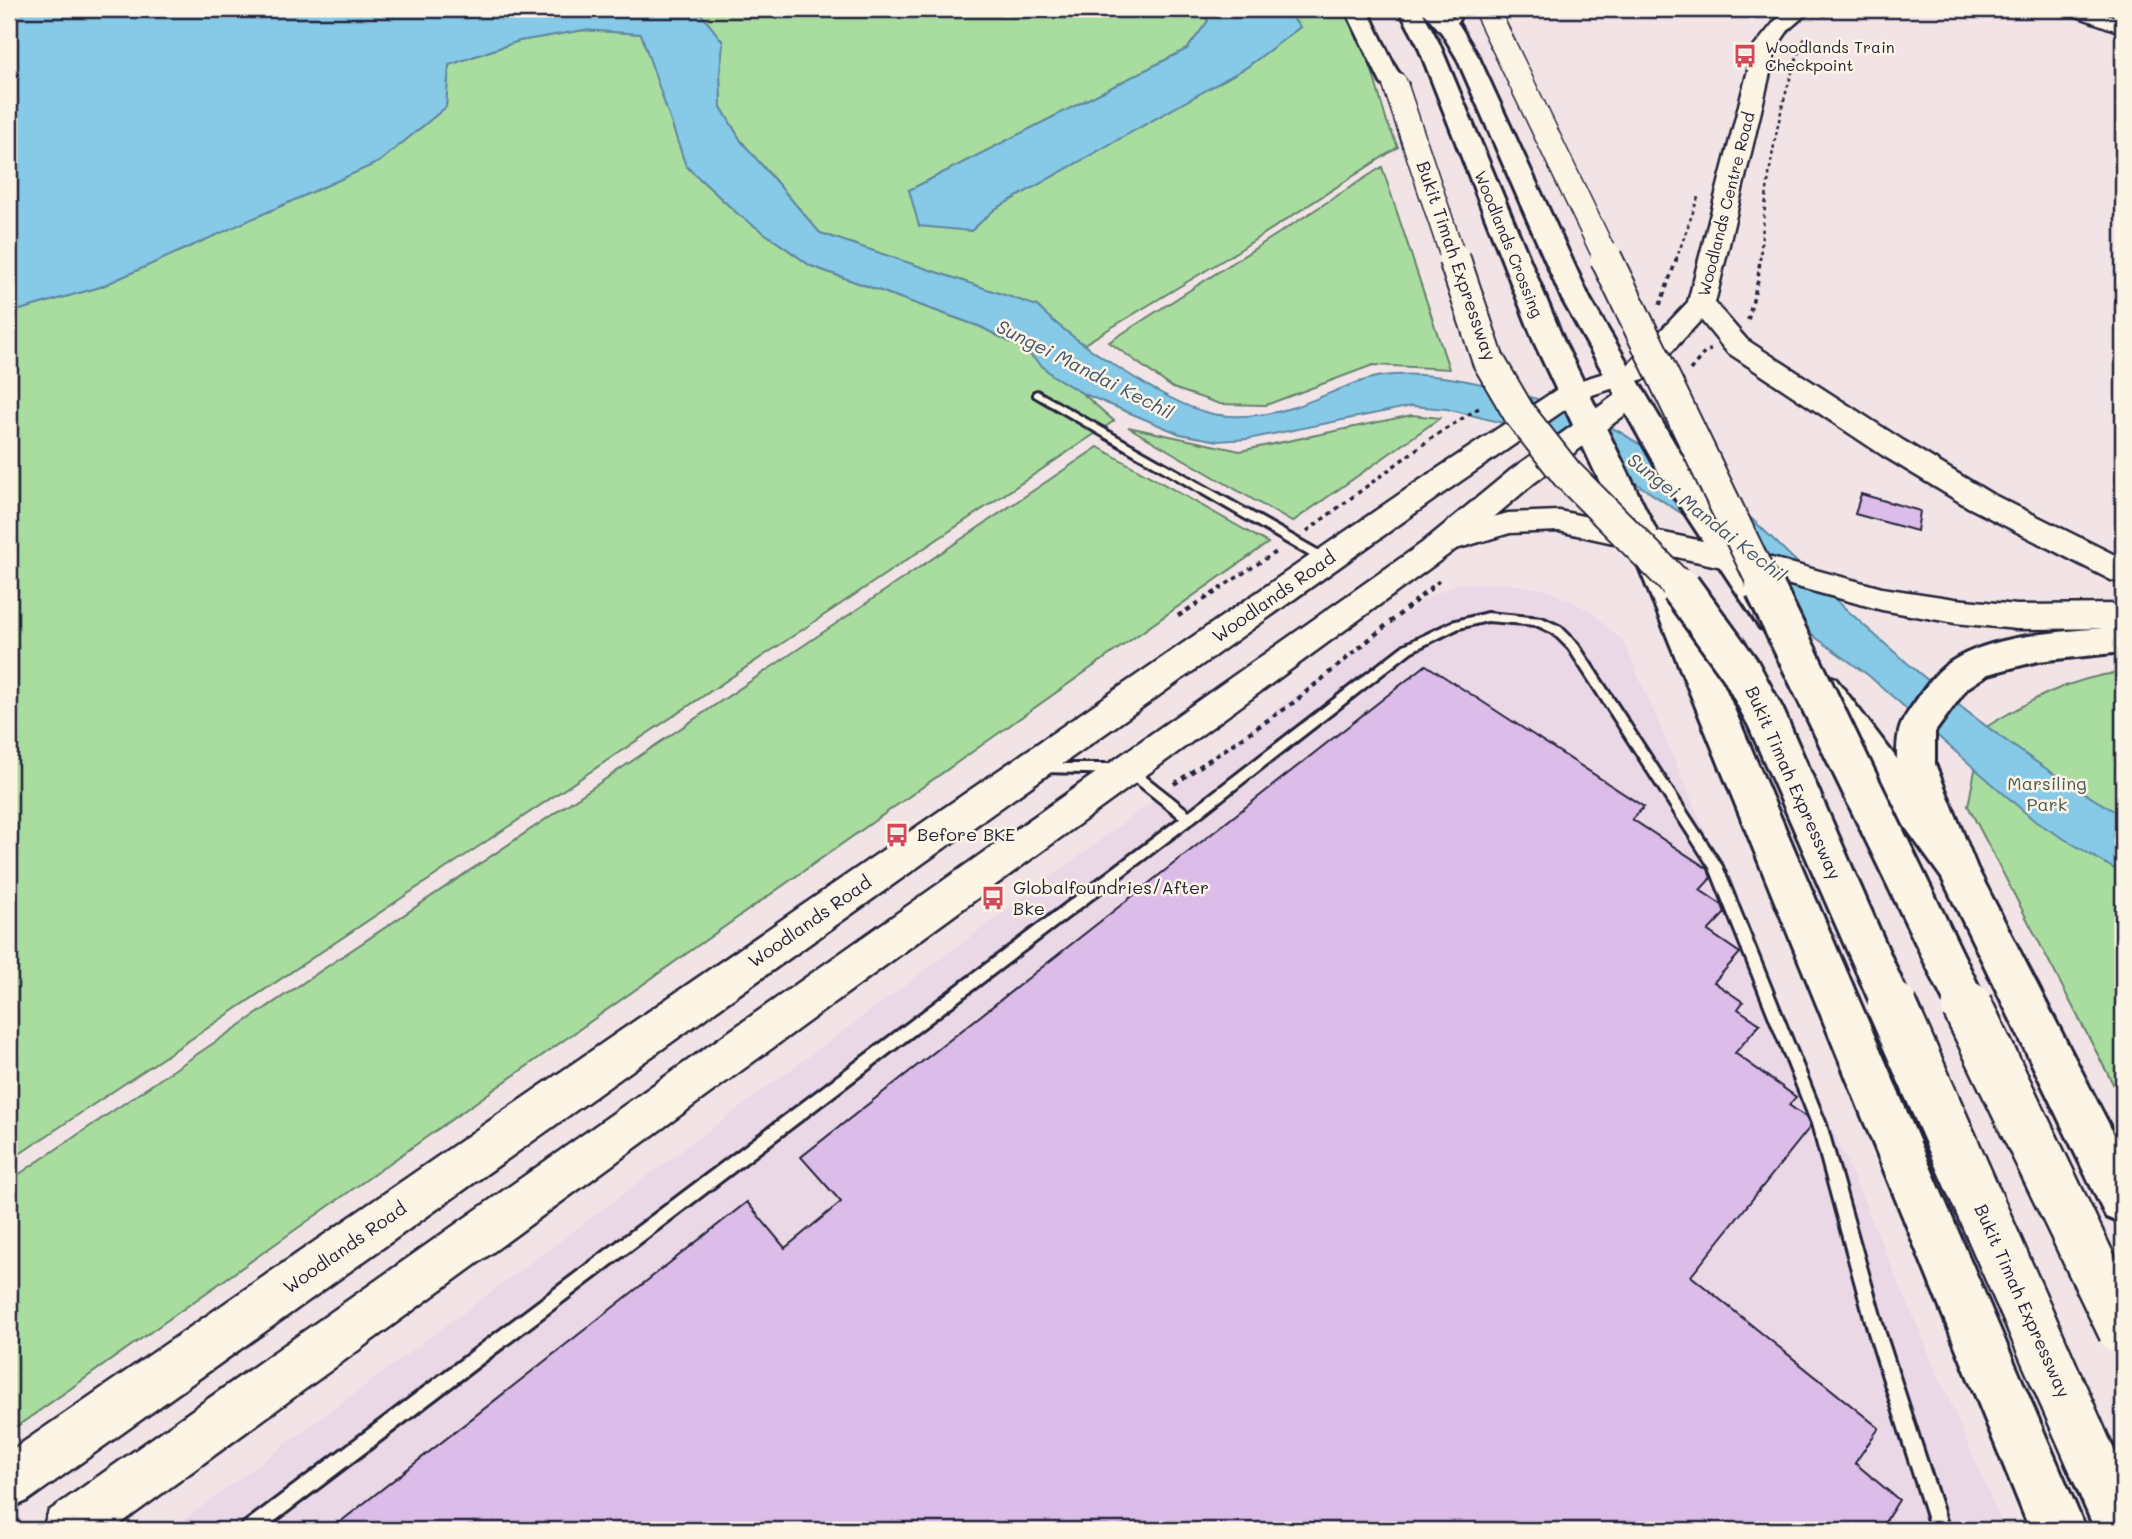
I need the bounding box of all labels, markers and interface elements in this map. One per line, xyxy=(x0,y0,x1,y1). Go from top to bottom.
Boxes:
place label: Woodlands Train Checkpoint xyxy=(1765,36,1895,75)
bus stop icon: Woodlands Train Checkpoint xyxy=(1731,42,1759,70)
street label: Woodlands Centre Road xyxy=(1692,110,1759,298)
street label: Bukit Timah Expressway xyxy=(1411,158,1502,364)
street label: Woodlands Crossing xyxy=(1470,167,1549,320)
water label: Sungei Mandai Kechil xyxy=(993,313,1178,424)
water label: Sungei Mandai Kechil xyxy=(1623,447,1792,587)
street label: Woodlands Road xyxy=(1207,545,1340,648)
street label: Bukit Timah Expressway xyxy=(1740,682,1848,883)
park label: Marsiling Park xyxy=(2007,771,2087,816)
bus stop icon: Before BKE xyxy=(883,821,911,849)
place label: Before BKE xyxy=(917,822,1015,846)
street label: Woodlands Road xyxy=(743,870,876,973)
place label: Globalfoundries/After Bke xyxy=(1013,875,1209,920)
bus stop icon: Globalfoundries/After Bke xyxy=(979,884,1007,912)
street label: Woodlands Road xyxy=(278,1196,411,1299)
street label: Bukit Timah Expressway xyxy=(1969,1200,2077,1401)

